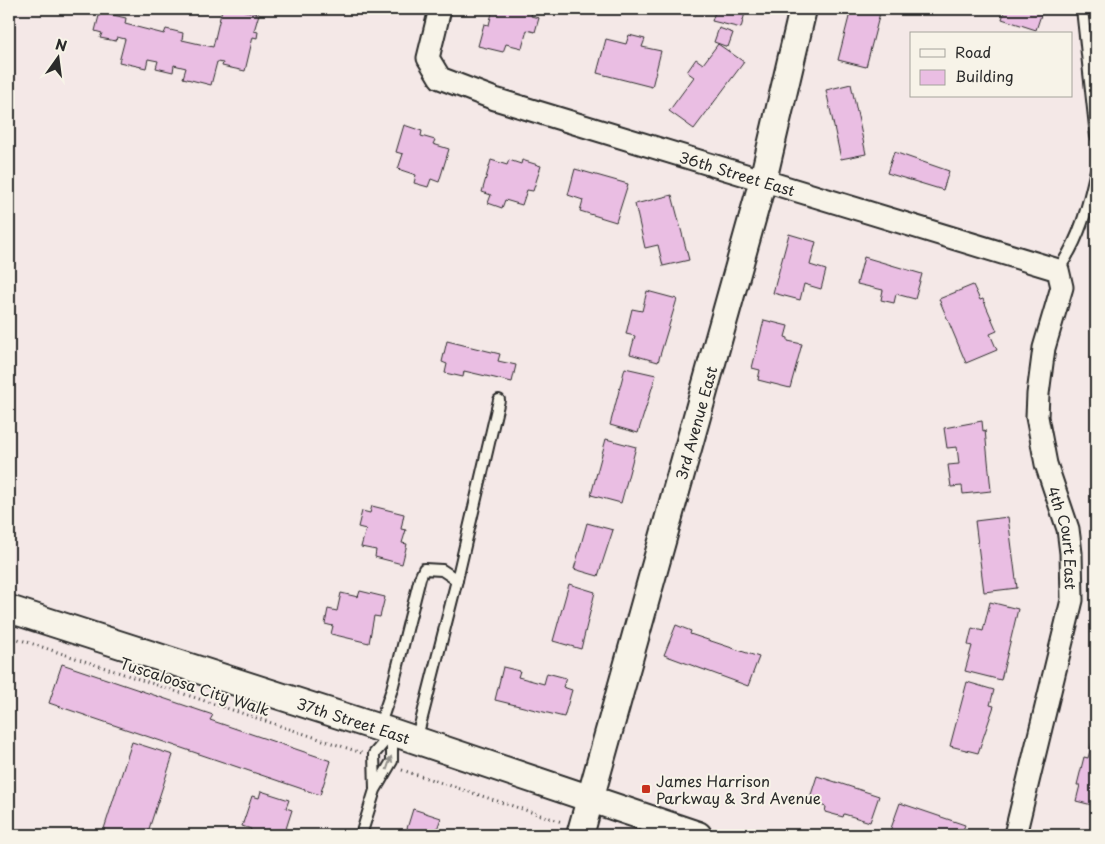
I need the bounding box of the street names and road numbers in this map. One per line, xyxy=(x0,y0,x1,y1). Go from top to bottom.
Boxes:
street label: 36th Street East xyxy=(677,144,798,201)
street label: 3rd Avenue East xyxy=(668,363,722,482)
street label: 4th Court East xyxy=(1043,483,1083,590)
street label: Tuscaloosa City Walk xyxy=(117,651,273,721)
street label: 37th Street East xyxy=(294,691,413,749)

